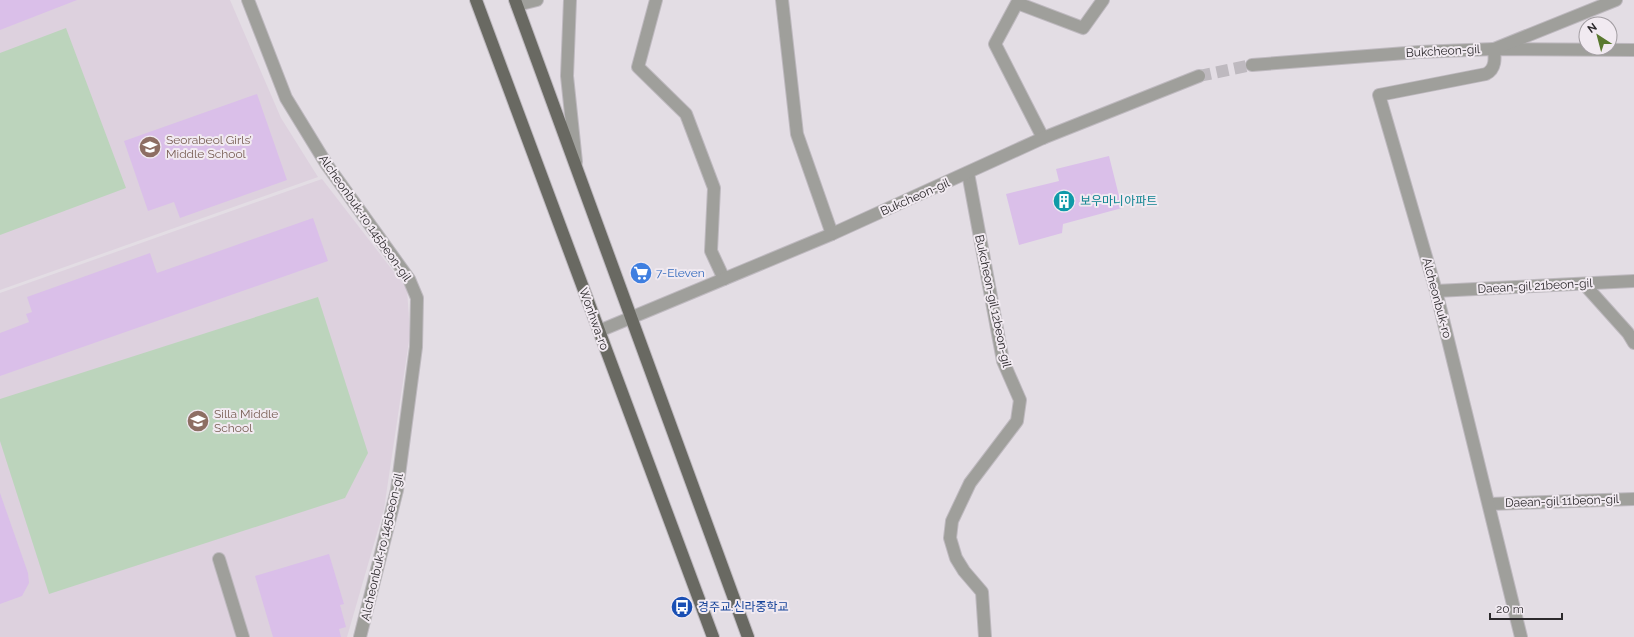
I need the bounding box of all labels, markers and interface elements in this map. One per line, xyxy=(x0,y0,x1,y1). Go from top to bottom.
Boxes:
north arrow xyxy=(1578,16,1618,56)
text: N xyxy=(1585,21,1600,36)
street label: Bukcheon-gil xyxy=(1406,42,1481,60)
place label: Seorabeol Girls’ Middle School xyxy=(166,133,252,161)
school or university icon: Seorabeol Girls’ Middle School xyxy=(137,134,163,160)
street label: Alcheonbuk-ro 145beon-gil xyxy=(316,152,414,284)
street label: Bukcheon-gil xyxy=(878,175,952,219)
building icon: 보우마니아파트 xyxy=(1051,188,1077,214)
place label: 보우마니아파트 xyxy=(1080,194,1157,208)
street label: Bukcheon-gil 12beon-gil xyxy=(972,233,1014,369)
street label: Alcheonbuk-ro xyxy=(1420,256,1454,340)
supermarket icon: 7-Eleven xyxy=(628,260,654,286)
place label: 7-Eleven xyxy=(656,266,705,280)
street label: Daean-gil 21beon-gil xyxy=(1477,276,1594,296)
street label: Wonhwa-ro xyxy=(576,286,612,352)
place label: Silla Middle School xyxy=(214,407,278,435)
school or university icon: Silla Middle School xyxy=(185,408,211,434)
street label: Alcheonbuk-ro 145beon-gil xyxy=(358,471,406,622)
street label: Daean-gil 11beon-gil xyxy=(1505,492,1620,510)
bus stop icon: 경주교.신라중학교 xyxy=(669,594,695,620)
scale bar xyxy=(1490,595,1562,621)
place label: 경주교.신라중학교 xyxy=(698,600,789,614)
text: 20 m xyxy=(1496,602,1524,616)

